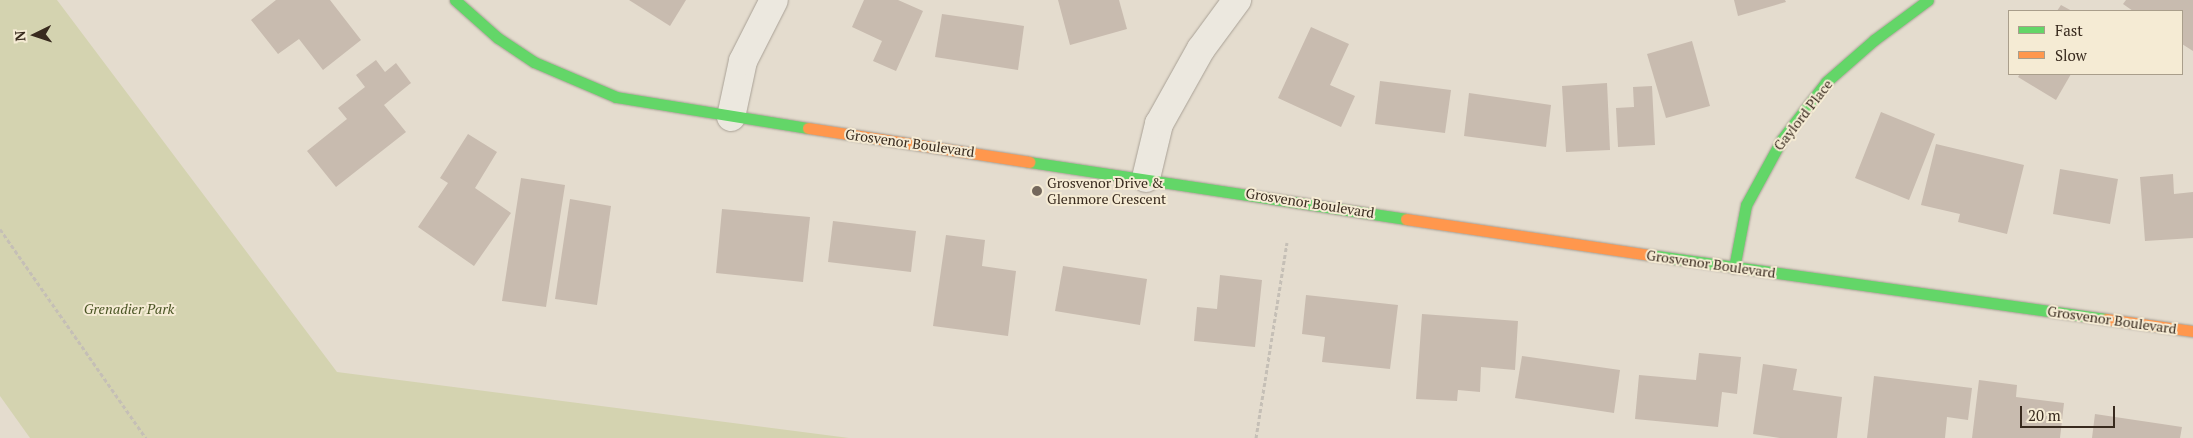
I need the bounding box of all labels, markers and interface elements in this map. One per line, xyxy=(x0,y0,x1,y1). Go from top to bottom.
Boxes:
north arrow xyxy=(10,10,60,60)
legend xyxy=(2008,10,2183,75)
text: Fast xyxy=(2055,20,2083,40)
text: N xyxy=(10,30,29,42)
text: Slow xyxy=(2055,45,2087,65)
street label: Gaylord Place xyxy=(1770,76,1836,154)
street label: Grosvenor Boulevard xyxy=(844,126,976,160)
place label: Grosvenor Drive & Glenmore Crescent xyxy=(1047,175,1166,208)
marker: Grosvenor Drive & Glenmore Crescent xyxy=(1031,185,1043,197)
street label: Grosvenor Boulevard xyxy=(1244,185,1376,221)
street label: Grosvenor Boulevard xyxy=(1645,247,1777,281)
park label: Grenadier Park xyxy=(84,301,174,317)
street label: Grosvenor Boulevard xyxy=(2046,303,2178,337)
scale bar xyxy=(2023,396,2118,428)
text: 20 m xyxy=(2028,405,2061,425)

